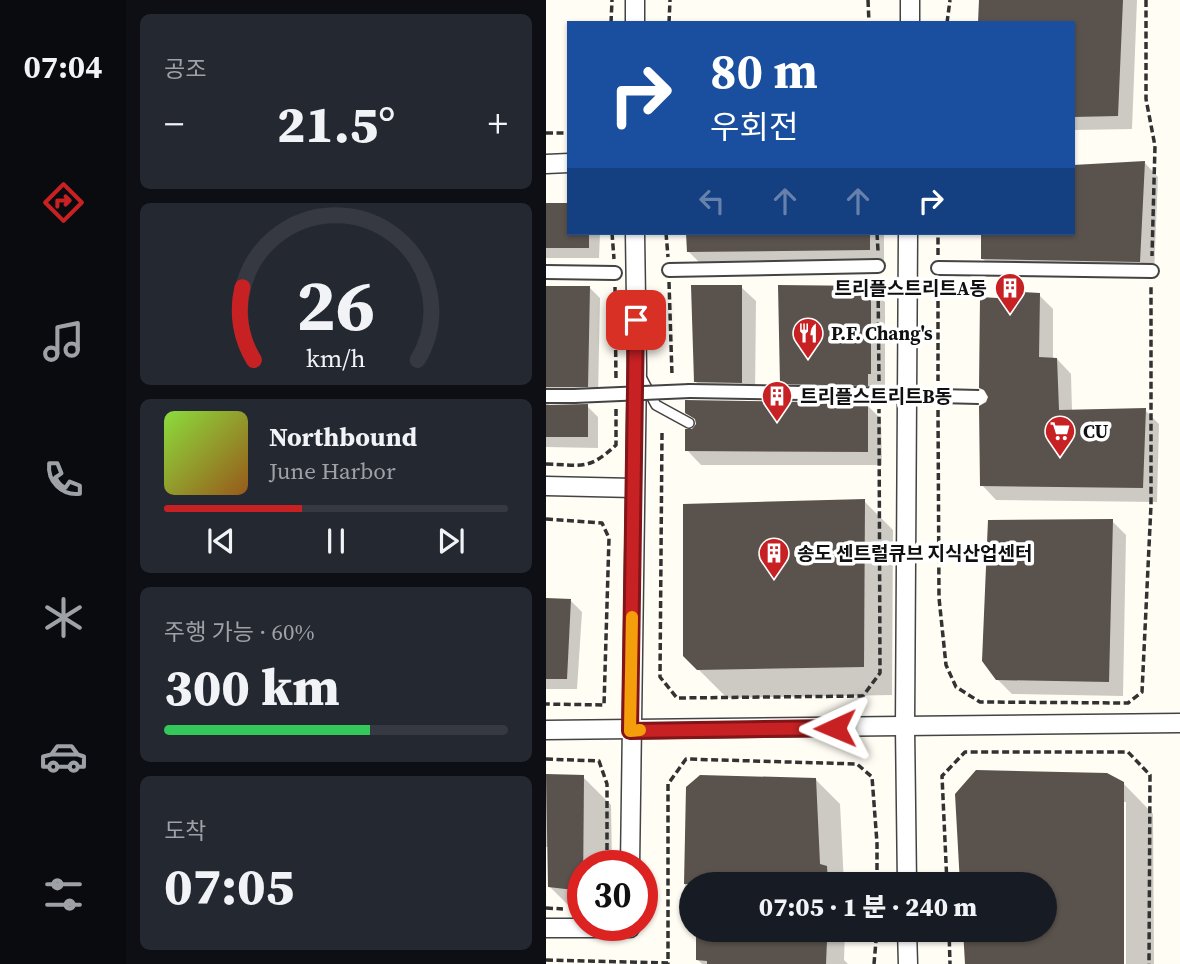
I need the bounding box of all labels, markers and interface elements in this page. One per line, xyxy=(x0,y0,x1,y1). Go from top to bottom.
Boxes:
text: 80 m xyxy=(710,37,818,104)
text: 07:04 xyxy=(24,45,102,89)
icon: right xyxy=(595,49,686,140)
text: 공조 xyxy=(164,53,206,85)
text: 21.5° xyxy=(277,88,395,159)
text: − xyxy=(164,98,184,150)
text: + xyxy=(488,98,508,150)
text: 우회전 xyxy=(710,105,798,149)
icon: directions xyxy=(39,178,88,227)
icon: left xyxy=(693,182,731,220)
icon: ahead xyxy=(766,182,804,220)
icon: ahead xyxy=(839,182,877,220)
icon: right xyxy=(912,182,950,220)
text: 26 xyxy=(297,255,375,354)
building icon: 트리플스트리트A동 xyxy=(993,271,1027,315)
place label: 트리플스트리트A동 xyxy=(834,275,987,301)
pin xyxy=(606,290,666,350)
icon: arrive xyxy=(617,301,655,339)
restaurant icon: P.F. Chang's xyxy=(791,316,825,360)
icon: music xyxy=(39,317,88,366)
place label: P.F. Chang's xyxy=(831,320,933,346)
text: km/h xyxy=(306,340,366,374)
building icon: 트리플스트리트B동 xyxy=(760,379,794,423)
place label: 트리플스트리트B동 xyxy=(800,383,952,409)
supermarket icon: CU xyxy=(1043,414,1077,458)
place label: CU xyxy=(1083,418,1108,444)
text: Northbound xyxy=(269,419,417,455)
icon: phone xyxy=(39,455,88,504)
text: June Harbor xyxy=(269,455,396,487)
icon: previous xyxy=(202,522,240,560)
icon: pause xyxy=(317,522,355,560)
icon: next xyxy=(432,522,470,560)
building icon: 송도 센트럴큐브 지식산업센터 xyxy=(757,536,791,580)
place label: 송도 센트럴큐브 지식산업센터 xyxy=(797,540,1032,566)
icon: climate xyxy=(39,593,88,642)
text: 주행 가능 · 60% xyxy=(164,616,315,648)
text: 300 km xyxy=(164,651,340,722)
position arrow xyxy=(798,691,872,765)
icon: car xyxy=(39,732,88,781)
text: 도착 xyxy=(164,815,206,847)
text: 07:05 xyxy=(164,850,294,921)
speed limit sign: 30 xyxy=(567,850,658,941)
icon: filters xyxy=(39,870,88,919)
text: 07:05 · 1 분 · 240 m xyxy=(759,889,977,925)

